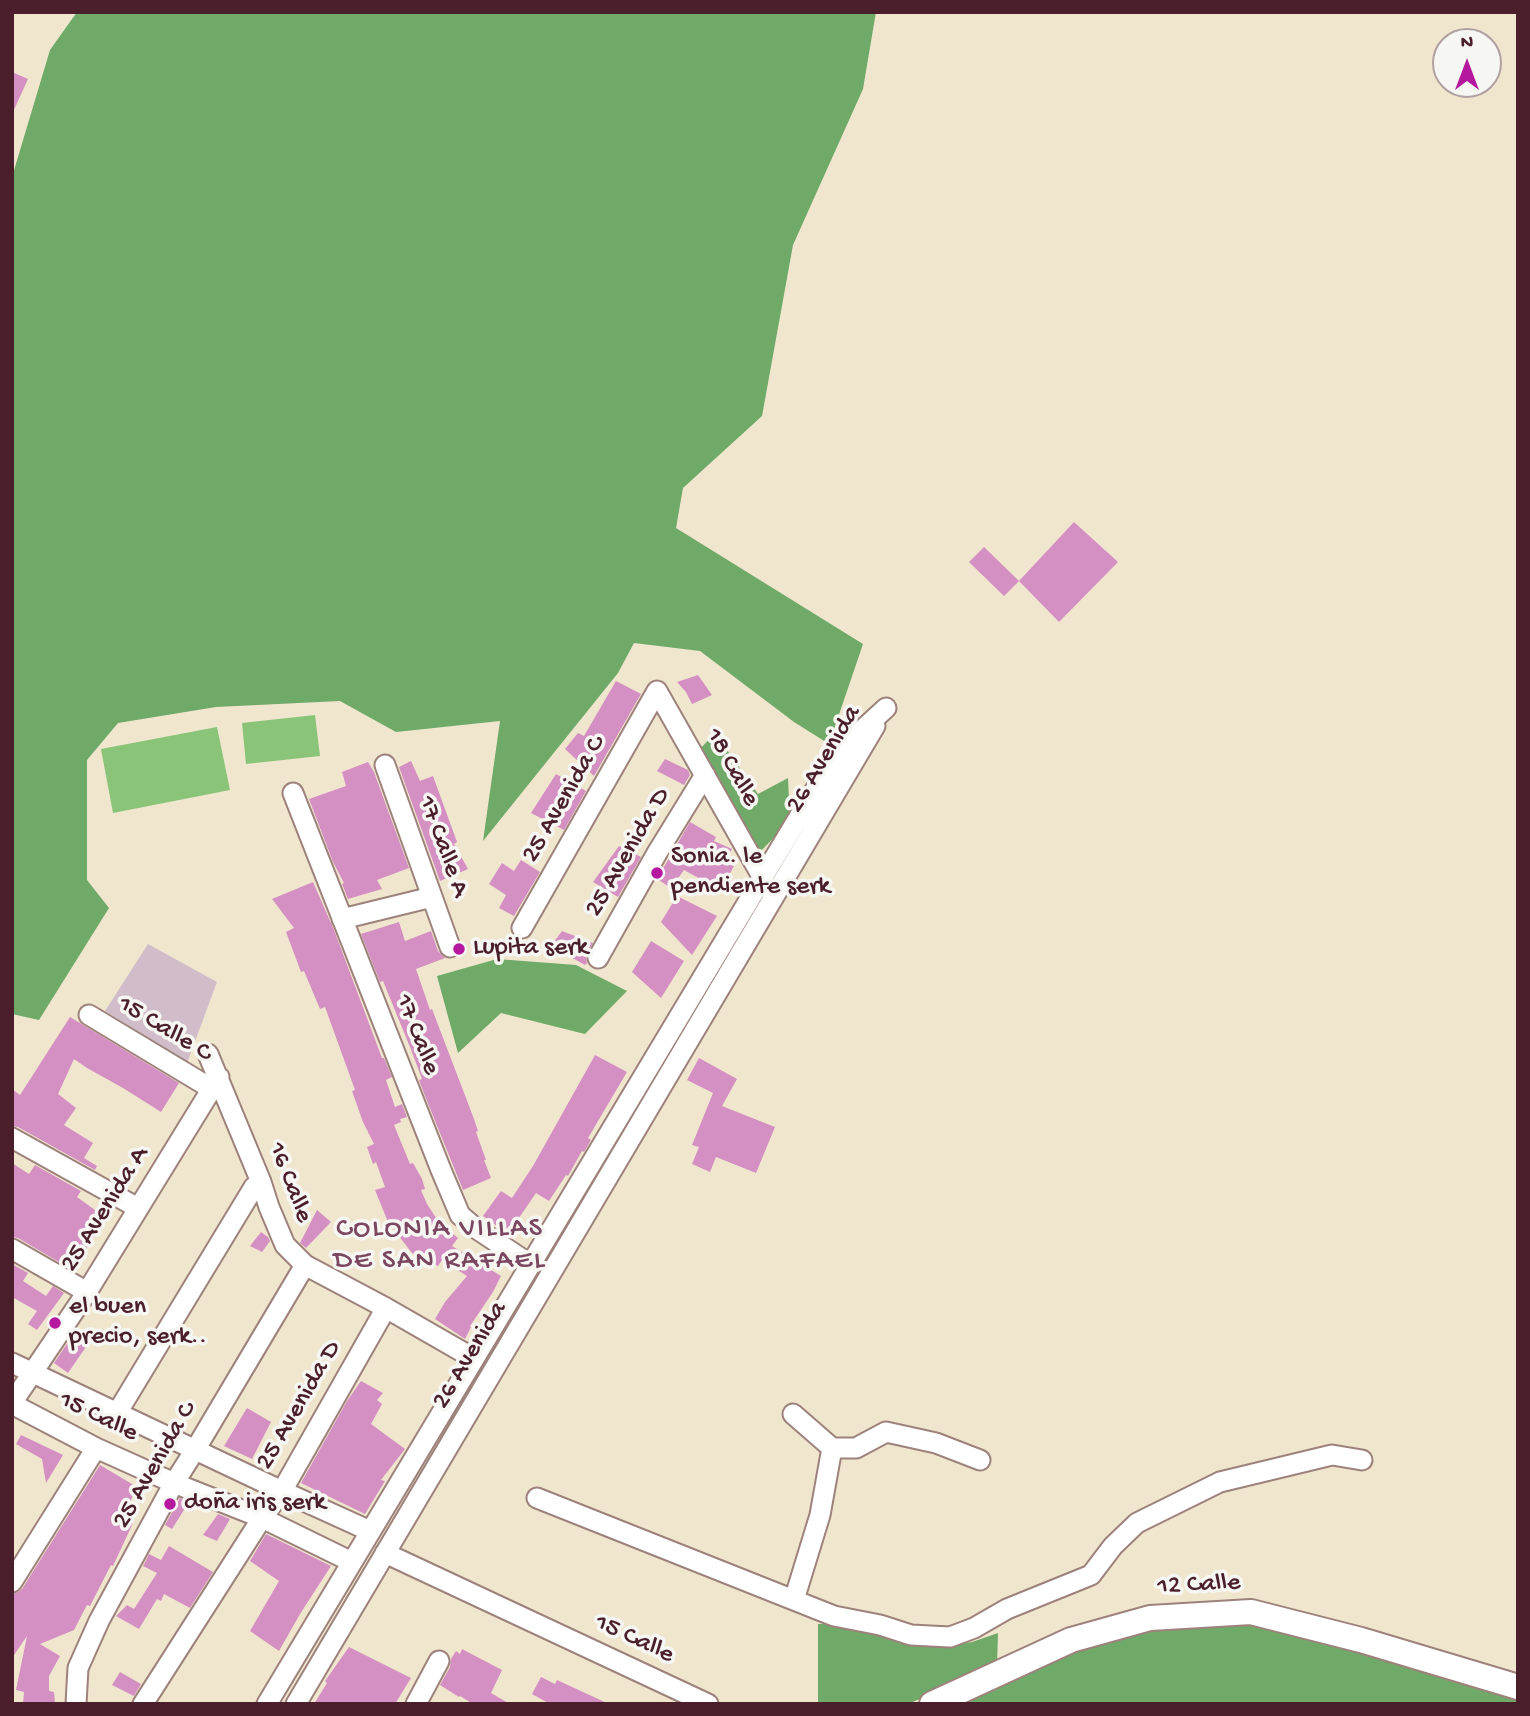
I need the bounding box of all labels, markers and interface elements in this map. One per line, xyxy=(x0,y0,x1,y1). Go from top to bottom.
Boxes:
north arrow xyxy=(1432,28,1502,98)
text: N xyxy=(1461,32,1473,55)
street label: 26 Avenida xyxy=(781,701,869,819)
street label: 18 Calle xyxy=(697,724,765,812)
street label: 25 Avenida C xyxy=(516,731,614,869)
street label: 25 Avenida D xyxy=(580,783,678,923)
street label: 17 Calle A xyxy=(409,792,475,902)
place label: Sonia. le pendiente serk xyxy=(671,842,830,903)
marker: Sonia. le pendiente serk xyxy=(649,865,665,881)
place label: Lupita serk xyxy=(473,933,588,965)
marker: Lupita serk xyxy=(451,941,467,957)
street label: 15 Calle C xyxy=(111,990,217,1070)
street label: 17 Calle xyxy=(386,990,446,1080)
street label: 16 Calle xyxy=(260,1139,318,1227)
street label: 25 Avenida A xyxy=(55,1142,157,1278)
district label: COLONIA VILLAS DE SAN RAFAEL xyxy=(335,1214,545,1280)
place label: el buen precio, serk.. xyxy=(69,1292,207,1354)
street label: 26 Avenida xyxy=(427,1297,515,1415)
marker: el buen precio, serk.. xyxy=(47,1315,63,1331)
street label: 25 Avenida D xyxy=(251,1336,349,1476)
street label: 15 Calle xyxy=(54,1386,142,1450)
street label: 25 Avenida C xyxy=(107,1397,205,1535)
place label: doña iris serk xyxy=(184,1488,326,1520)
marker: doña iris serk xyxy=(162,1496,178,1512)
street label: 12 Calle xyxy=(1157,1568,1241,1604)
street label: 15 Calle xyxy=(589,1608,679,1672)

